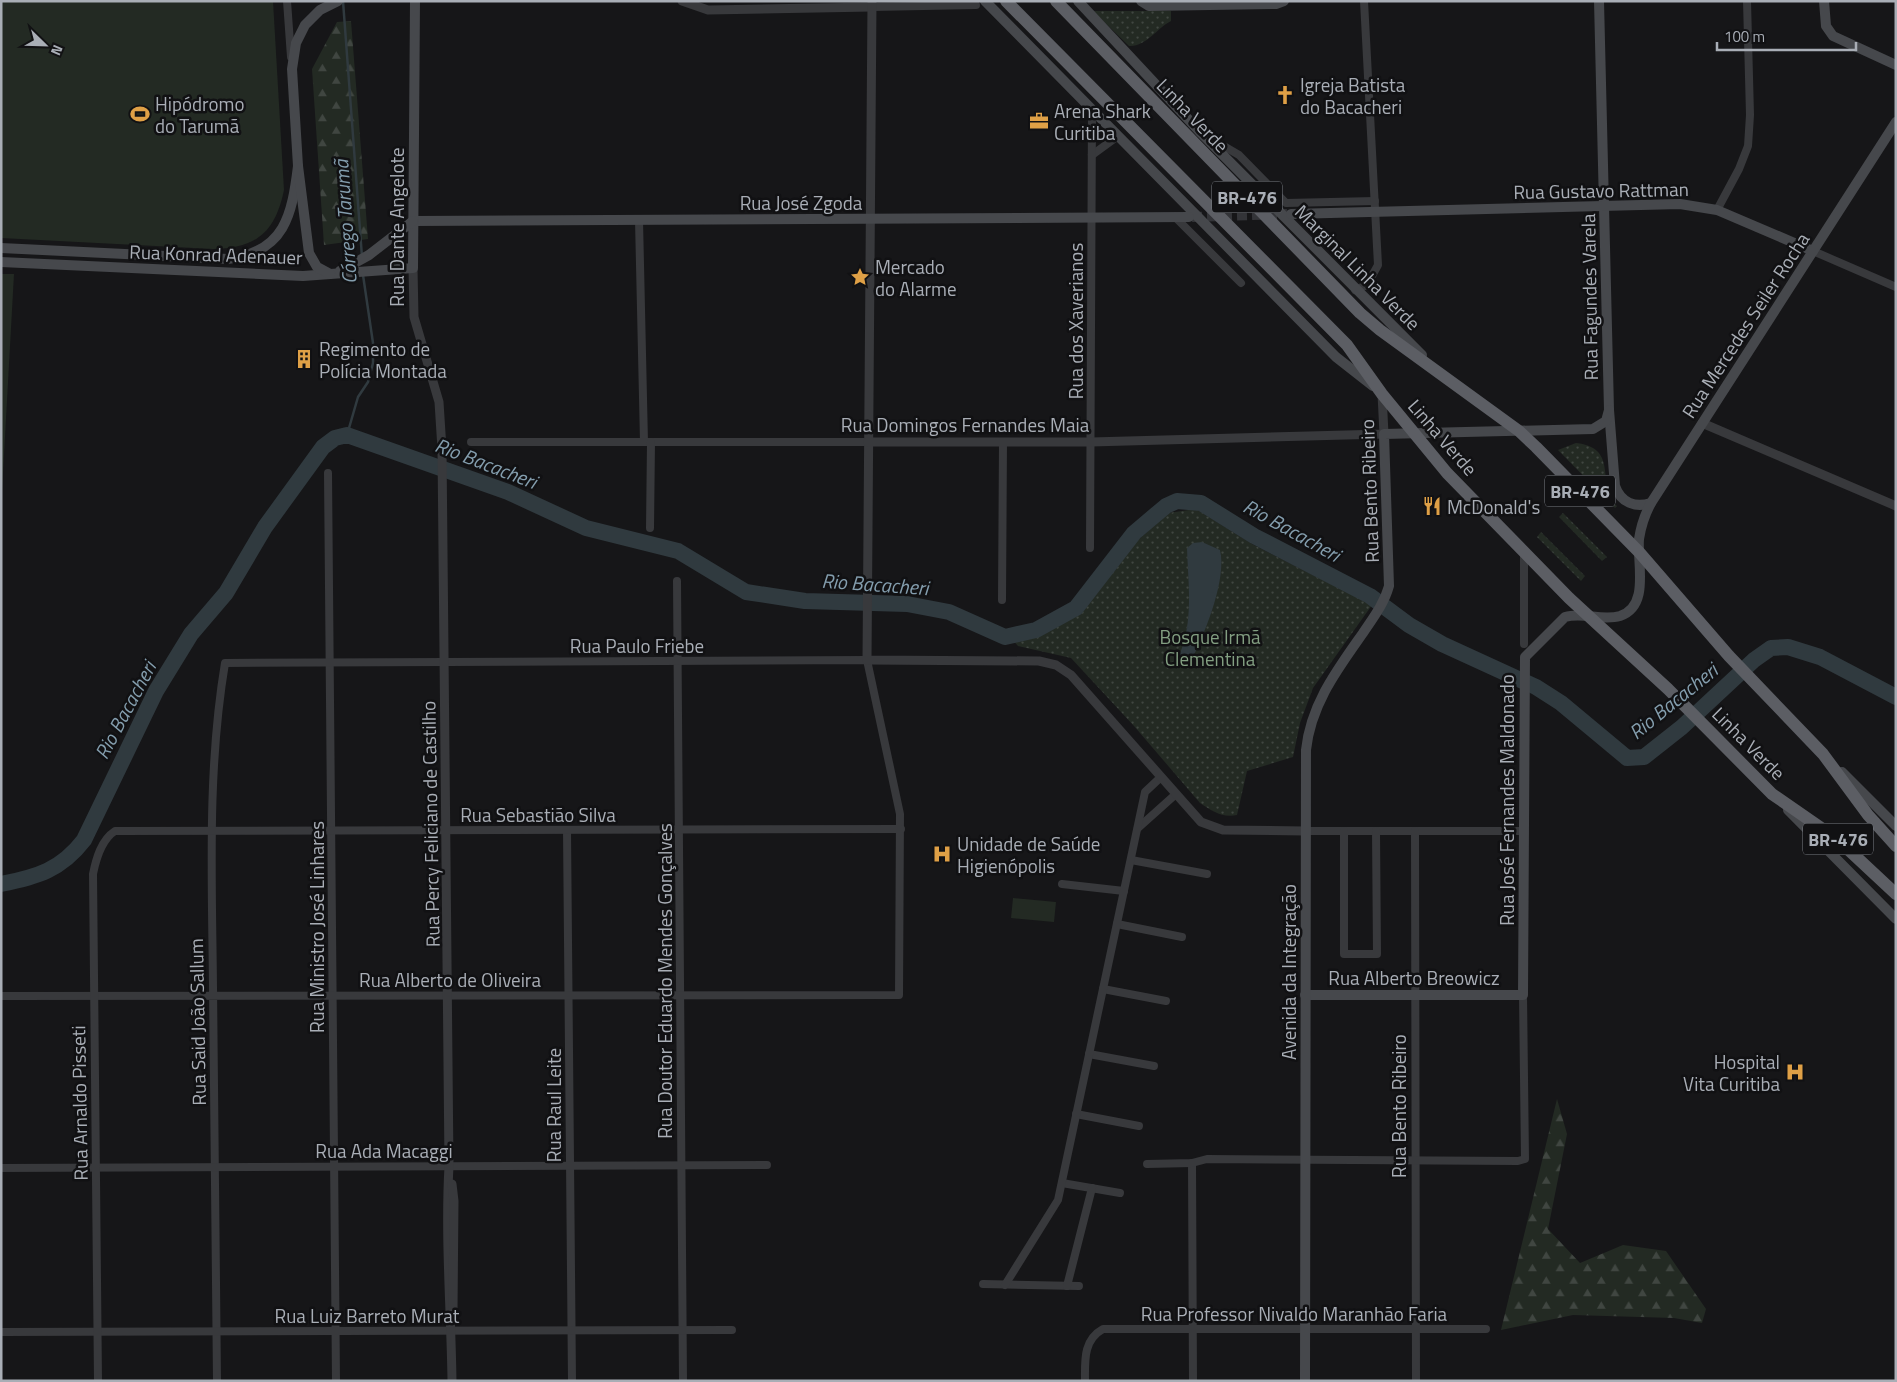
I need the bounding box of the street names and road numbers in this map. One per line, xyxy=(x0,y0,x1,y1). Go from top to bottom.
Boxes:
street label: Linha Verde xyxy=(1150,71,1236,159)
street label: Rua Dante Angelote xyxy=(382,147,411,307)
street label: Rua Gustavo Rattman xyxy=(1513,174,1689,206)
road number: BR-476 xyxy=(1212,182,1282,212)
street label: Rua José Zgoda xyxy=(740,188,863,217)
street label: Marginal Linha Verde xyxy=(1289,198,1427,336)
street label: Rua Fagundes Varela xyxy=(1573,213,1605,381)
street label: Rua Mercedes Seiler Rocha xyxy=(1674,226,1816,424)
street label: Rua Konrad Adenauer xyxy=(129,236,304,272)
street label: Rua dos Xaverianos xyxy=(1061,243,1090,399)
street label: Linha Verde xyxy=(1401,392,1485,482)
street label: Rua Domingos Fernandes Maia xyxy=(841,410,1090,439)
street label: Rua Bento Ribeiro xyxy=(1352,419,1386,563)
road number: BR-476 xyxy=(1545,476,1615,506)
street label: Rua Paulo Friebe xyxy=(570,631,704,660)
street label: Rua José Fernandes Maldonado xyxy=(1492,674,1521,926)
street label: Linha Verde xyxy=(1706,700,1792,786)
street label: Rua Percy Feliciano de Castilho xyxy=(413,701,447,947)
street label: Rua Sebastião Silva xyxy=(460,800,616,829)
street label: Rua Ministro José Linhares xyxy=(302,821,331,1033)
street label: Rua Doutor Eduardo Mendes Gonçalves xyxy=(650,823,679,1139)
road number: BR-476 xyxy=(1803,824,1873,854)
street label: Avenida da Integração xyxy=(1274,884,1303,1060)
street label: Rua Said João Sallum xyxy=(181,938,213,1106)
street label: Rua Alberto Breowicz xyxy=(1328,963,1500,992)
street label: Rua Alberto de Oliveira xyxy=(359,965,541,994)
street label: Rua Arnaldo Pisseti xyxy=(63,1025,95,1181)
street label: Rua Bento Ribeiro xyxy=(1384,1034,1413,1178)
street label: Rua Raul Leite xyxy=(539,1048,568,1162)
street label: Rua Ada Macaggi xyxy=(315,1136,453,1165)
street label: Rua Professor Nivaldo Maranhão Faria xyxy=(1141,1299,1448,1328)
street label: Rua Luiz Barreto Murat xyxy=(275,1301,460,1330)

